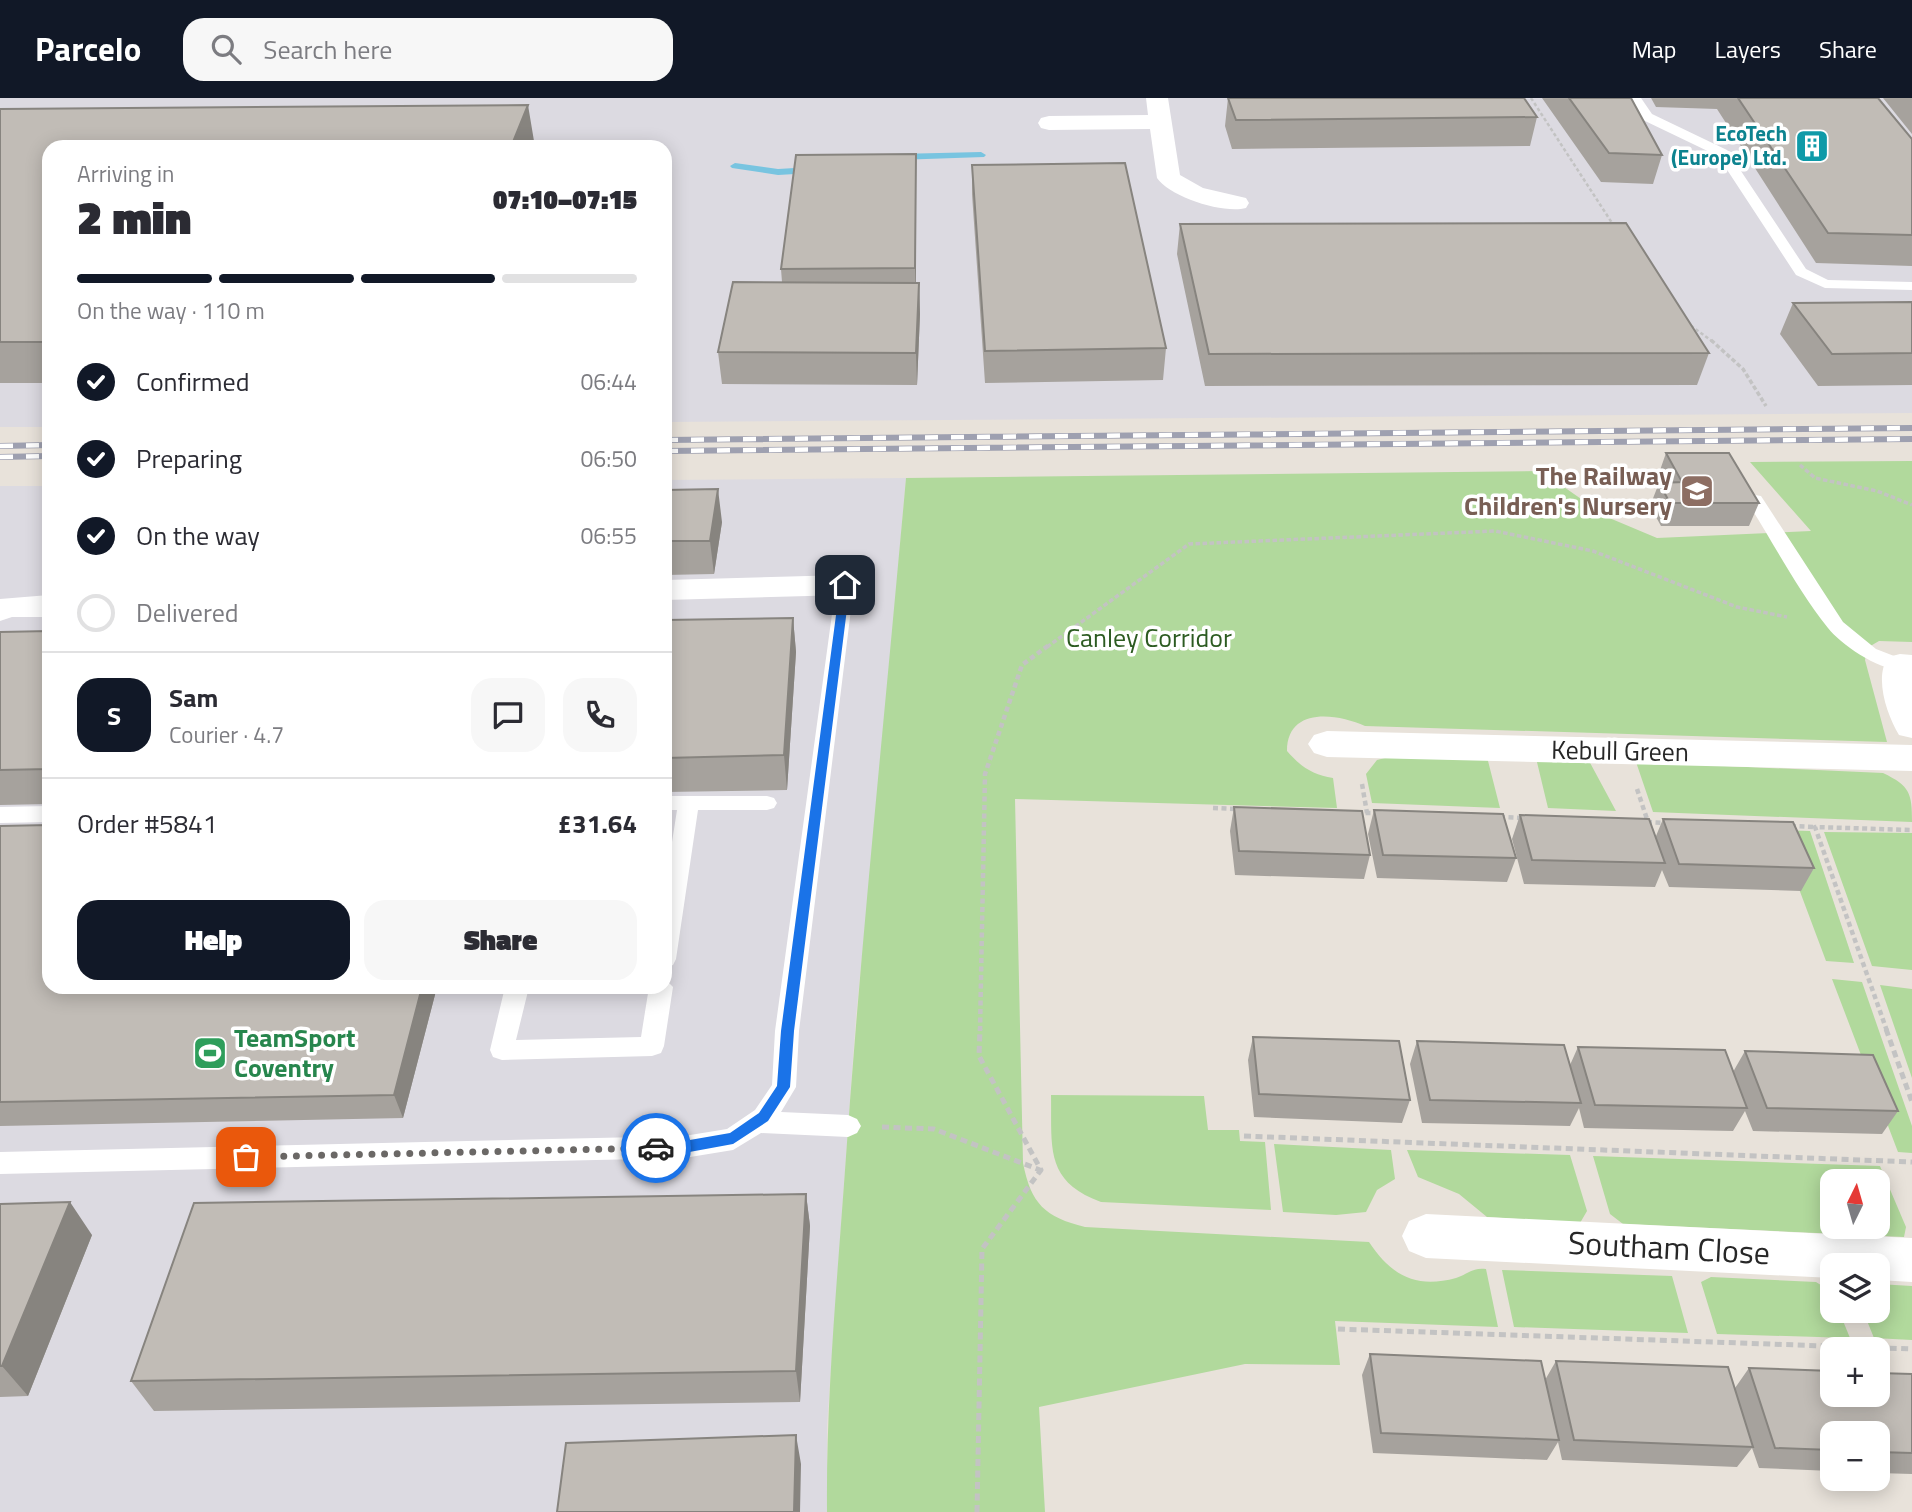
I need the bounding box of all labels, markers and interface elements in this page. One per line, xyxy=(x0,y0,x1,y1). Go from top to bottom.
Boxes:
search box xyxy=(183,18,673,81)
text: Parcelo xyxy=(35,24,141,74)
icon: search xyxy=(207,30,245,68)
text: Search here xyxy=(263,30,392,69)
text: Map xyxy=(1632,31,1677,67)
text: Layers xyxy=(1715,31,1781,67)
text: Share xyxy=(1819,31,1877,67)
place label: EcoTech (Europe) Ltd. xyxy=(1671,117,1787,173)
building icon: EcoTech (Europe) Ltd. xyxy=(1793,127,1831,165)
text: Arriving in xyxy=(77,156,174,191)
text: 07:10–07:15 xyxy=(493,180,637,219)
text: 2 min xyxy=(77,182,191,252)
text: On the way · 110 m xyxy=(77,293,265,328)
text: Confirmed xyxy=(136,362,250,401)
icon: check xyxy=(77,363,115,401)
text: 06:44 xyxy=(580,364,637,399)
text: Preparing xyxy=(136,439,242,478)
icon: check xyxy=(77,440,115,478)
text: 06:50 xyxy=(580,441,637,476)
place label: The Railway Children's Nursery xyxy=(1464,456,1672,525)
school or university icon: The Railway Children's Nursery xyxy=(1678,472,1716,510)
text: On the way xyxy=(136,516,260,555)
icon: check xyxy=(77,517,115,555)
text: 06:55 xyxy=(580,518,637,553)
pin xyxy=(815,555,875,615)
icon: home xyxy=(826,566,864,604)
text: Delivered xyxy=(136,593,239,632)
park label: Canley Corridor xyxy=(1066,618,1232,657)
text: Sam xyxy=(169,678,218,717)
button: chat xyxy=(471,678,545,752)
button: phone xyxy=(563,678,637,752)
text: S xyxy=(107,696,121,735)
text: Courier · 4.7 xyxy=(169,717,284,752)
street label: Kebull Green xyxy=(1551,730,1689,771)
text: Order #5841 xyxy=(77,804,217,843)
text: £31.64 xyxy=(558,804,637,843)
button: Help xyxy=(77,900,350,980)
button: Share xyxy=(364,900,637,980)
place label: TeamSport Coventry xyxy=(234,1018,355,1087)
sports icon: TeamSport Coventry xyxy=(191,1034,229,1072)
courier xyxy=(621,1113,691,1183)
pin xyxy=(216,1127,276,1187)
icon: car xyxy=(637,1129,675,1167)
icon: bag xyxy=(227,1138,265,1176)
north arrow xyxy=(1820,1169,1890,1239)
map controls xyxy=(1820,1169,1890,1491)
street label: Southam Close xyxy=(1567,1218,1771,1276)
button: layers xyxy=(1820,1253,1890,1323)
button: + xyxy=(1820,1337,1890,1407)
button: − xyxy=(1820,1421,1890,1491)

